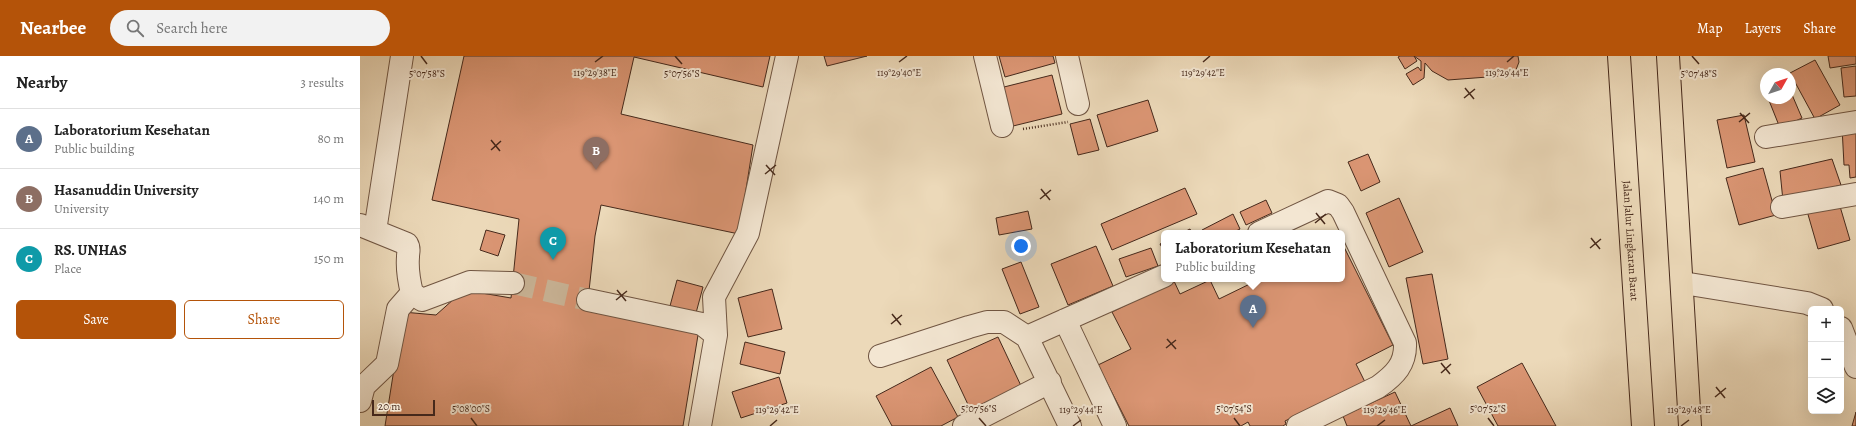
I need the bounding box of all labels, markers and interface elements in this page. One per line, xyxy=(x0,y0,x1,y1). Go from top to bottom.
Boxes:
search box xyxy=(110,10,390,46)
text: Nearbee xyxy=(20,15,86,41)
icon: search xyxy=(124,17,146,39)
text: Search here xyxy=(156,18,228,38)
text: Map xyxy=(1697,19,1723,38)
text: Layers xyxy=(1745,19,1781,38)
text: Share xyxy=(1803,19,1836,38)
text: 119°29'38"E xyxy=(573,66,617,79)
text: 119°29'40"E xyxy=(877,66,921,79)
text: 119°29'42"E xyxy=(1181,66,1225,79)
text: 119°29'44"E xyxy=(1485,66,1529,79)
text: 5°07'58"S xyxy=(409,67,445,80)
text: 5°07'56"S xyxy=(664,67,700,80)
text: 5°07'48"S xyxy=(1681,67,1717,80)
north arrow xyxy=(1760,68,1796,104)
text: Nearby xyxy=(16,71,67,94)
text: 3 results xyxy=(300,74,344,91)
text: Laboratorium Kesehatan xyxy=(54,120,210,140)
text: A xyxy=(25,130,33,147)
text: 80 m xyxy=(317,130,344,147)
pin: B xyxy=(583,137,609,170)
text: Public building xyxy=(54,140,134,157)
text: Hasanuddin University xyxy=(54,180,199,200)
street label: Jalan Jalur Lingkaran Barat xyxy=(1620,180,1642,302)
text: B xyxy=(25,190,33,207)
text: 140 m xyxy=(313,190,344,207)
text: University xyxy=(54,200,109,217)
pin: C xyxy=(540,227,566,260)
popup xyxy=(1161,230,1345,282)
your location xyxy=(1011,236,1031,256)
text: Laboratorium Kesehatan xyxy=(1175,238,1331,258)
text: RS. UNHAS xyxy=(54,240,127,260)
text: C xyxy=(25,250,33,267)
text: 150 m xyxy=(314,250,344,267)
text: Public building xyxy=(1175,258,1256,275)
text: Place xyxy=(54,260,82,277)
pin: A xyxy=(1240,295,1266,328)
button: Save xyxy=(16,300,176,339)
button: Share xyxy=(184,300,344,339)
map controls xyxy=(1808,306,1844,414)
button: + xyxy=(1808,306,1844,342)
button: − xyxy=(1808,342,1844,378)
button: layers xyxy=(1808,378,1844,414)
scale bar xyxy=(372,398,435,417)
text: 20 m xyxy=(378,399,400,414)
text: 5°08'00"S xyxy=(452,402,490,415)
text: 5°07'56"S xyxy=(961,402,997,415)
text: 5°07'54"S xyxy=(1216,402,1252,415)
text: 5°07'52"S xyxy=(1470,402,1506,415)
text: 119°29'42"E xyxy=(755,403,799,416)
text: 119°29'44"E xyxy=(1059,403,1103,416)
text: 119°29'46"E xyxy=(1363,403,1407,416)
text: 119°29'48"E xyxy=(1667,403,1711,416)

